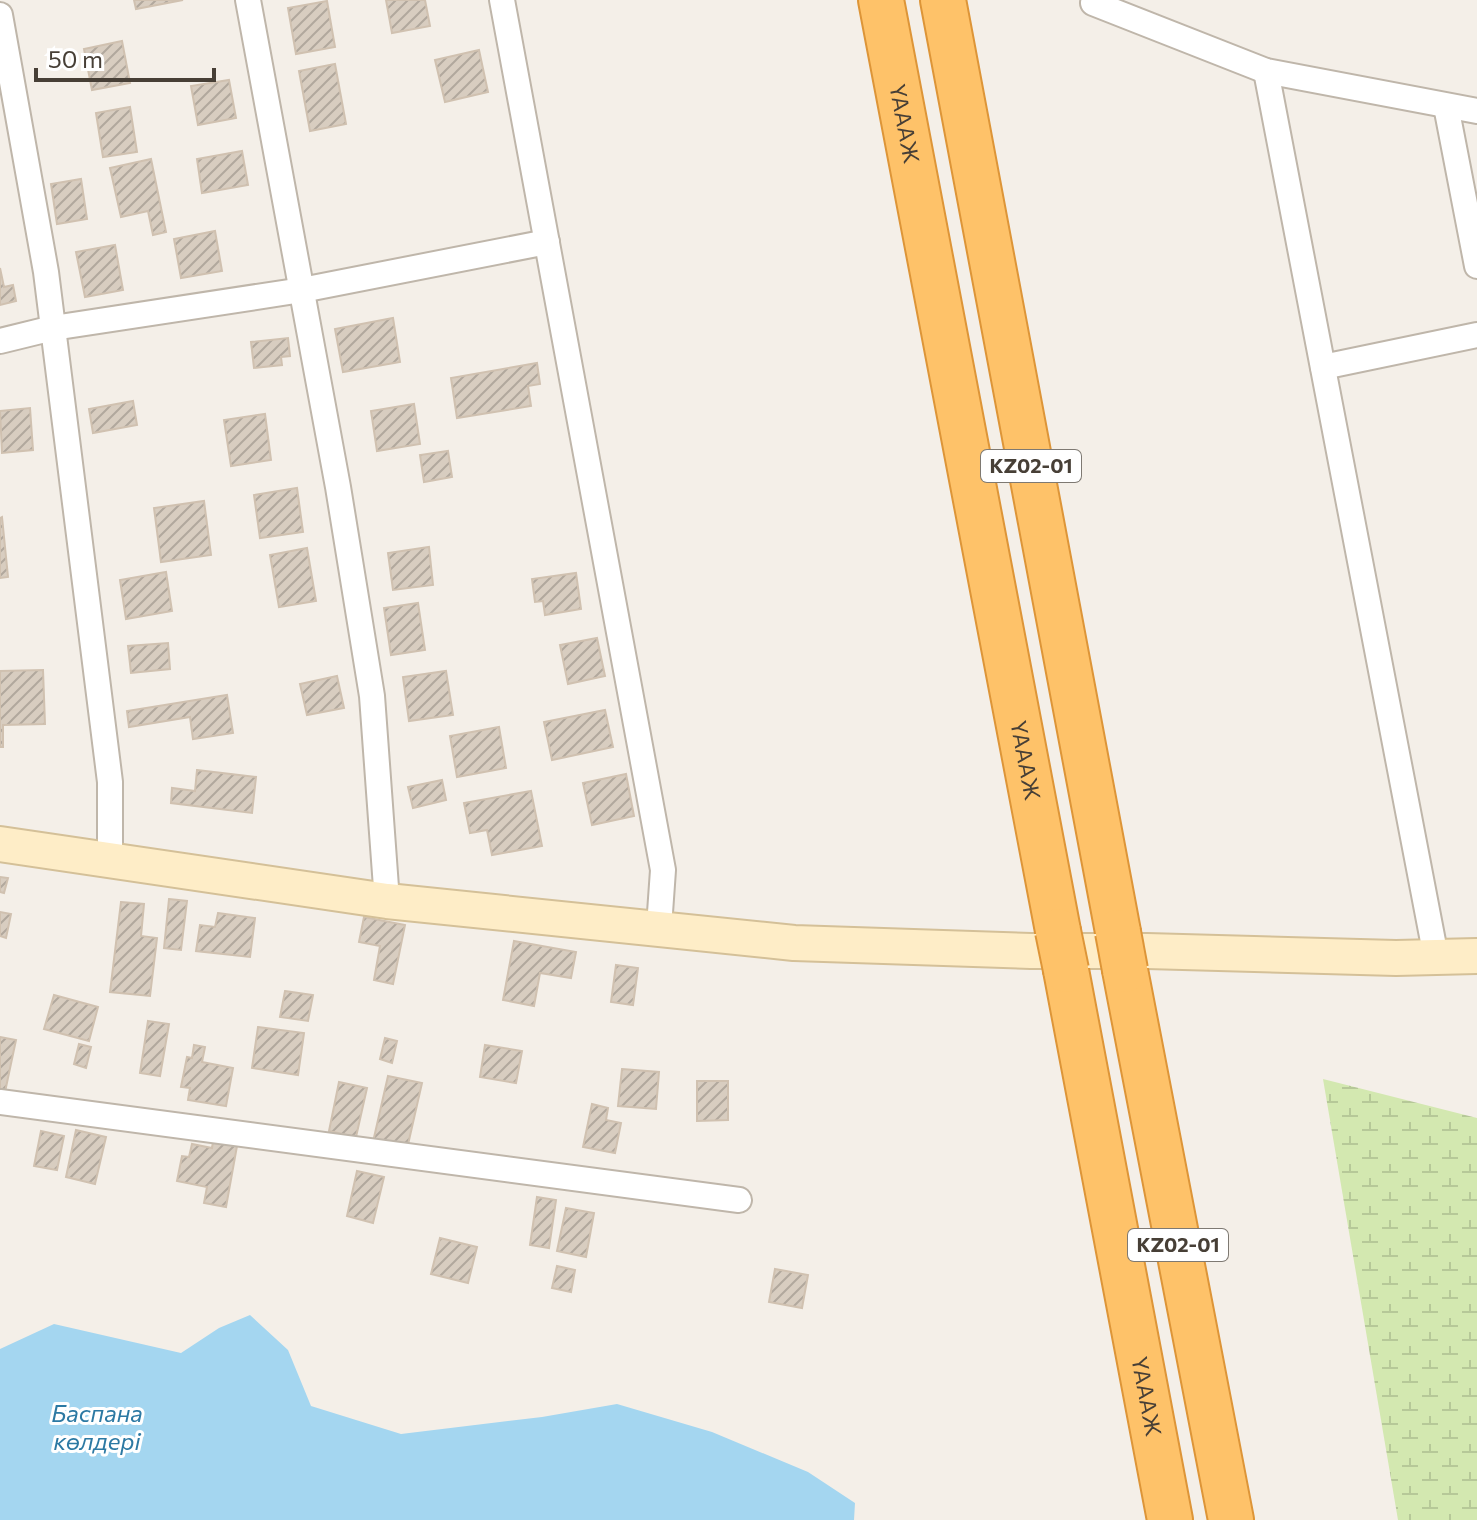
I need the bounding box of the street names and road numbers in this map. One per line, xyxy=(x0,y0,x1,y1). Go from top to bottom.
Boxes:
street label: ҮАААЖ xyxy=(884,82,926,166)
road number: KZ02-01 xyxy=(981,450,1081,482)
street label: ҮАААЖ xyxy=(1005,718,1047,803)
road number: KZ02-01 xyxy=(1128,1229,1228,1261)
street label: ҮАААЖ xyxy=(1126,1354,1168,1439)

